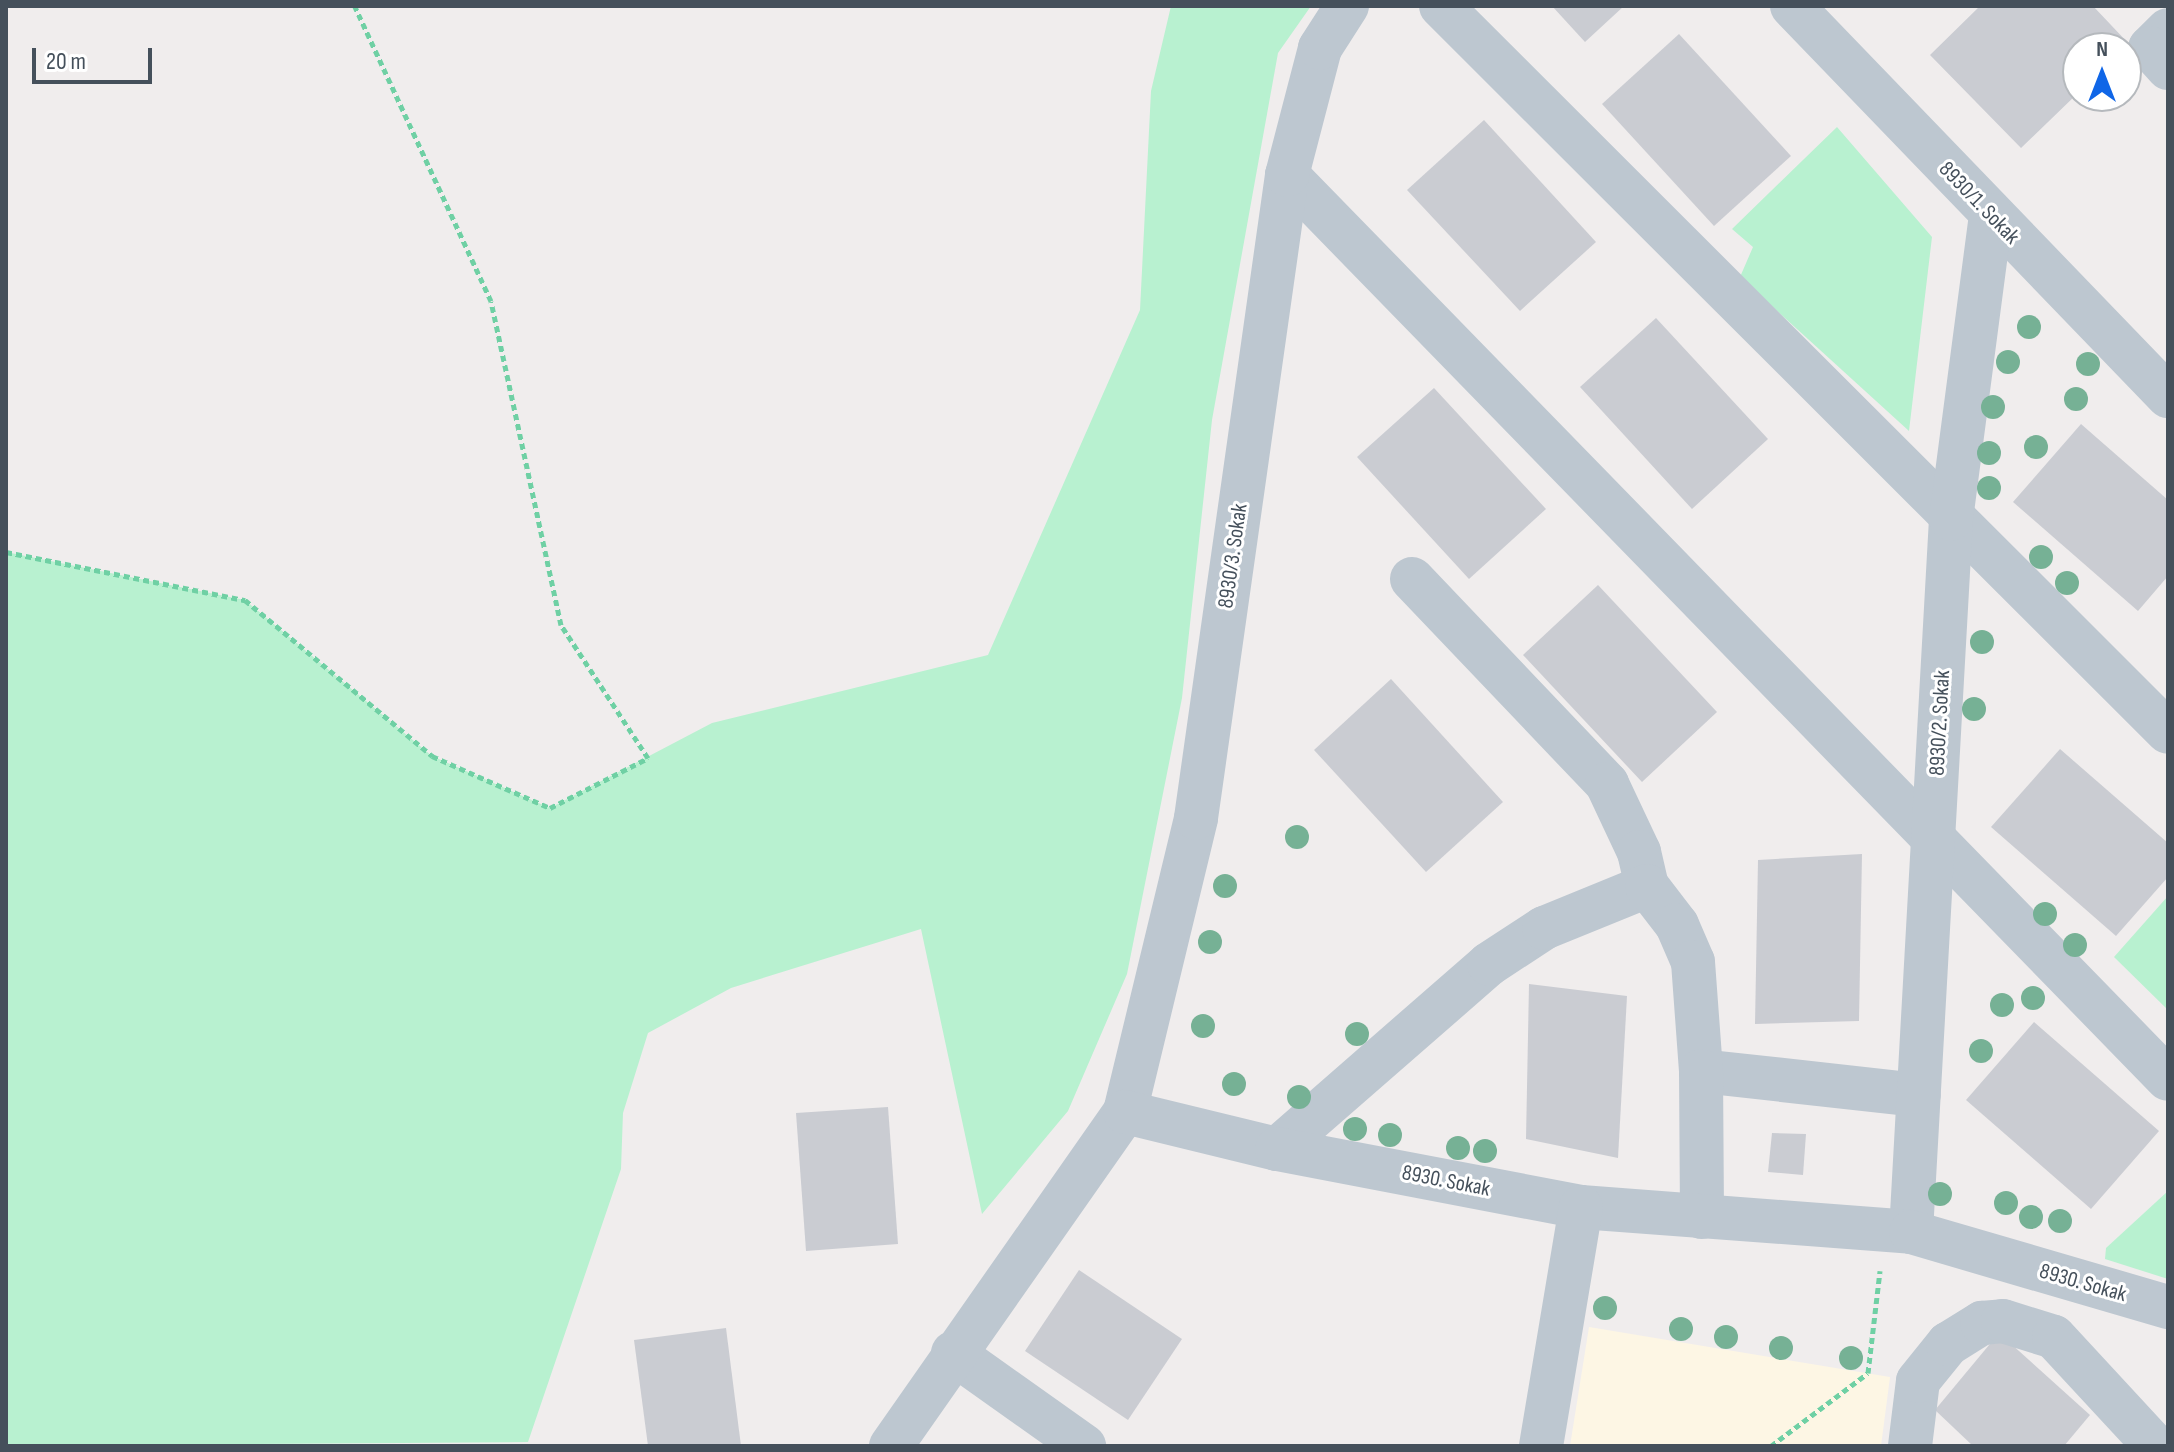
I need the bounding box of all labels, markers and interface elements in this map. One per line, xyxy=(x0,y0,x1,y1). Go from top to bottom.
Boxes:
scale bar xyxy=(36,32,156,82)
north arrow xyxy=(2062,32,2142,112)
text: N xyxy=(2096,36,2108,63)
text: 20 m xyxy=(46,47,86,76)
street label: 8930/1. Sokak xyxy=(1933,156,2025,250)
street label: 8930/3. Sokak xyxy=(1213,502,1253,610)
street label: 8930/2. Sokak xyxy=(1924,670,1956,776)
street label: 8930. Sokak xyxy=(1400,1160,1492,1202)
street label: 8930. Sokak xyxy=(2036,1258,2130,1308)

